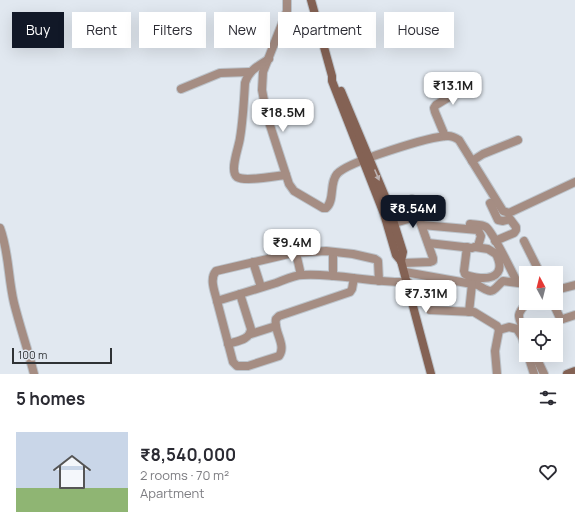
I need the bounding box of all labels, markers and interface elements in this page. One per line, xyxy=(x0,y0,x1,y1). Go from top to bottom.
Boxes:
chip: Buy xyxy=(12,12,64,48)
chip: Rent xyxy=(72,12,131,48)
chip: Filters xyxy=(139,12,206,48)
chip: New xyxy=(214,12,270,48)
chip: Apartment xyxy=(278,12,376,48)
chip: House xyxy=(384,12,454,48)
pin: ₹13.1M xyxy=(420,72,486,106)
text: ₹13.1M xyxy=(433,76,473,94)
pin: ₹18.5M xyxy=(250,99,316,133)
text: ₹18.5M xyxy=(261,103,305,121)
one-way arrow xyxy=(374,170,380,182)
pin: ₹8.54M xyxy=(380,195,446,229)
text: ₹8.54M xyxy=(390,199,436,217)
pin: ₹9.4M xyxy=(264,229,320,263)
text: ₹9.4M xyxy=(272,233,312,251)
north arrow xyxy=(519,266,563,310)
map controls xyxy=(519,266,563,362)
pin: ₹7.31M xyxy=(393,280,459,314)
text: ₹7.31M xyxy=(404,284,448,302)
button: locate xyxy=(519,318,563,362)
scale bar xyxy=(12,346,112,365)
text: 100 m xyxy=(18,347,47,362)
text: 5 homes xyxy=(16,387,85,410)
icon: filters xyxy=(537,387,559,409)
text: ₹8,540,000 xyxy=(140,443,236,466)
icon: home xyxy=(48,448,96,496)
icon: heart xyxy=(537,461,559,483)
text: 2 rooms · 70 m² xyxy=(140,466,229,484)
text: Apartment xyxy=(140,484,204,502)

